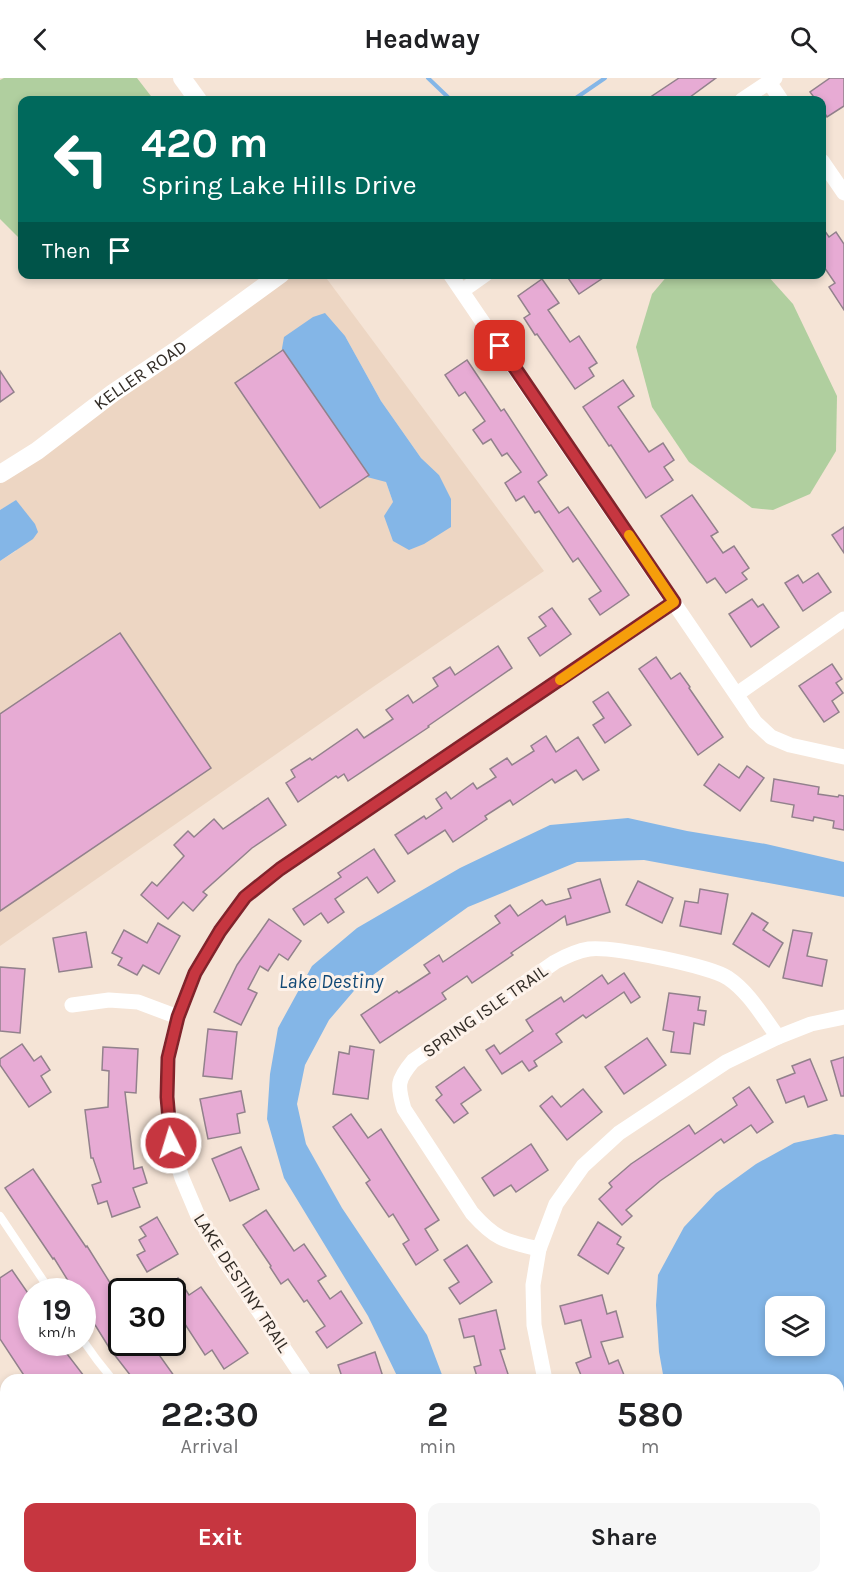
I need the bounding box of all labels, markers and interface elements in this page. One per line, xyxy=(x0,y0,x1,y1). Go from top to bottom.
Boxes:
icon: back xyxy=(24,23,57,56)
text: Headway xyxy=(364,23,480,55)
icon: search xyxy=(787,23,820,56)
text: 420 m xyxy=(141,118,268,168)
icon: left xyxy=(42,120,120,198)
text: Spring Lake Hills Drive xyxy=(141,169,417,201)
icon: arrive xyxy=(103,234,136,267)
text: Then xyxy=(42,238,91,264)
pin xyxy=(474,320,525,371)
icon: arrive xyxy=(483,329,516,362)
street label: KELLER ROAD xyxy=(89,335,191,415)
street label: SPRING ISLE TRAIL xyxy=(418,959,552,1062)
water label: Lake Destiny xyxy=(279,970,385,993)
position arrow xyxy=(139,1111,203,1175)
street label: LAKE DESTINY TRAIL xyxy=(189,1209,295,1357)
speed limit sign: 30 xyxy=(108,1278,186,1356)
text: 19 xyxy=(42,1292,71,1328)
map controls xyxy=(765,1296,825,1356)
button: layers xyxy=(765,1296,825,1356)
text: km/h xyxy=(38,1323,76,1341)
text: 22:30 xyxy=(160,1393,259,1435)
text: 2 xyxy=(427,1393,449,1435)
text: 580 xyxy=(617,1393,684,1435)
text: Arrival xyxy=(180,1435,239,1458)
text: min xyxy=(419,1435,456,1458)
text: m xyxy=(641,1435,659,1458)
button: Exit xyxy=(24,1503,416,1572)
button: Share xyxy=(428,1503,820,1572)

